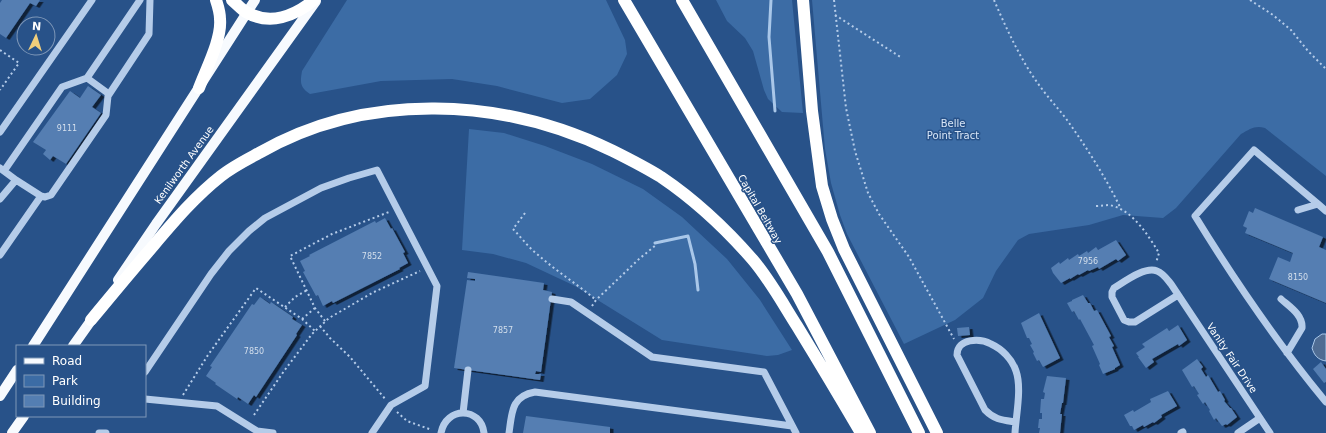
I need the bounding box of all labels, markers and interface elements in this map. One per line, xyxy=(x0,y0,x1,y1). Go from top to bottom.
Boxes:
north arrow xyxy=(16,16,56,56)
text: N xyxy=(32,20,42,33)
park label: Belle Point Tract xyxy=(927,118,979,141)
house number: 9111 xyxy=(57,124,77,133)
street label: Kenilworth Avenue xyxy=(152,124,216,206)
street label: Capital Beltway xyxy=(736,172,784,246)
house number: 7852 xyxy=(362,252,382,261)
house number: 7956 xyxy=(1078,257,1098,266)
house number: 8150 xyxy=(1288,273,1308,282)
street label: Vanity Fair Drive xyxy=(1205,321,1259,395)
house number: 7857 xyxy=(493,326,513,335)
legend xyxy=(16,345,146,417)
house number: 7850 xyxy=(244,347,264,356)
text: Road xyxy=(52,354,82,368)
text: Park xyxy=(52,374,78,388)
text: Building xyxy=(52,394,101,408)

